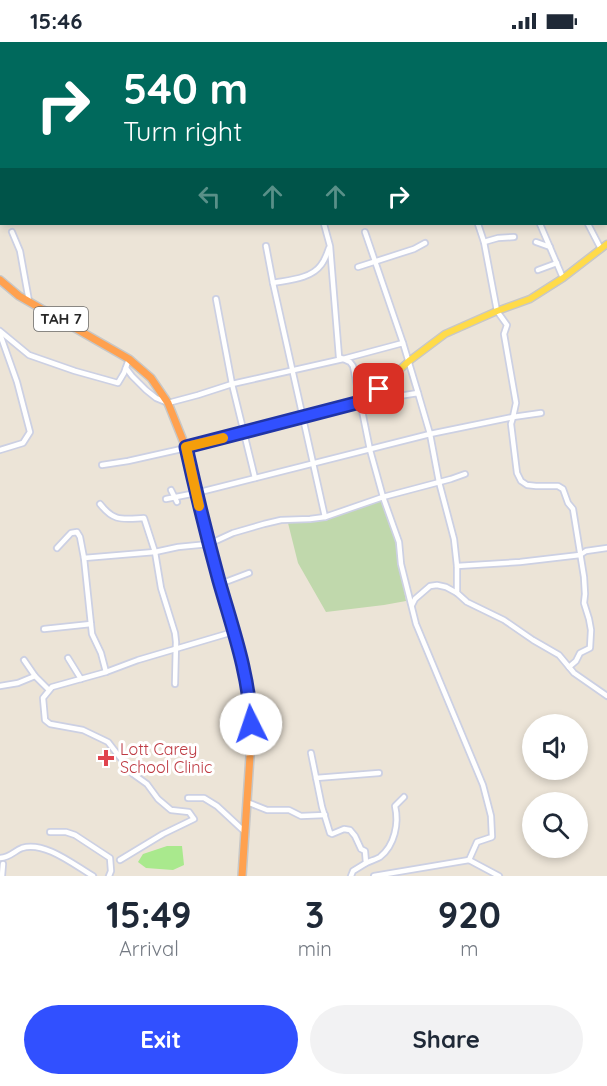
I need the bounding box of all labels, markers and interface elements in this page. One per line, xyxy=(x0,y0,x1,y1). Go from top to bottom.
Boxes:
text: 15:46 xyxy=(30,7,82,35)
text: 540 m xyxy=(123,62,248,115)
icon: right xyxy=(24,66,102,144)
text: Turn right xyxy=(123,114,242,148)
icon: left xyxy=(193,180,226,213)
icon: ahead xyxy=(256,180,289,213)
icon: ahead xyxy=(319,180,352,213)
icon: right xyxy=(382,180,415,213)
road number: TAH 7 xyxy=(34,307,88,331)
pin xyxy=(353,363,404,414)
icon: arrive xyxy=(362,372,395,405)
position arrow xyxy=(219,692,283,756)
map controls xyxy=(522,714,588,858)
button: sound xyxy=(522,714,588,780)
place label: Lott Carey School Clinic xyxy=(120,739,212,777)
marker: Lott Carey School Clinic xyxy=(97,749,115,767)
button: search xyxy=(522,792,588,858)
text: 15:49 xyxy=(106,892,192,937)
text: 3 xyxy=(305,892,324,937)
text: 920 xyxy=(438,892,501,937)
text: Arrival xyxy=(119,936,179,961)
text: min xyxy=(298,936,332,961)
text: m xyxy=(460,936,478,961)
button: Exit xyxy=(24,1005,298,1074)
button: Share xyxy=(310,1005,583,1074)

